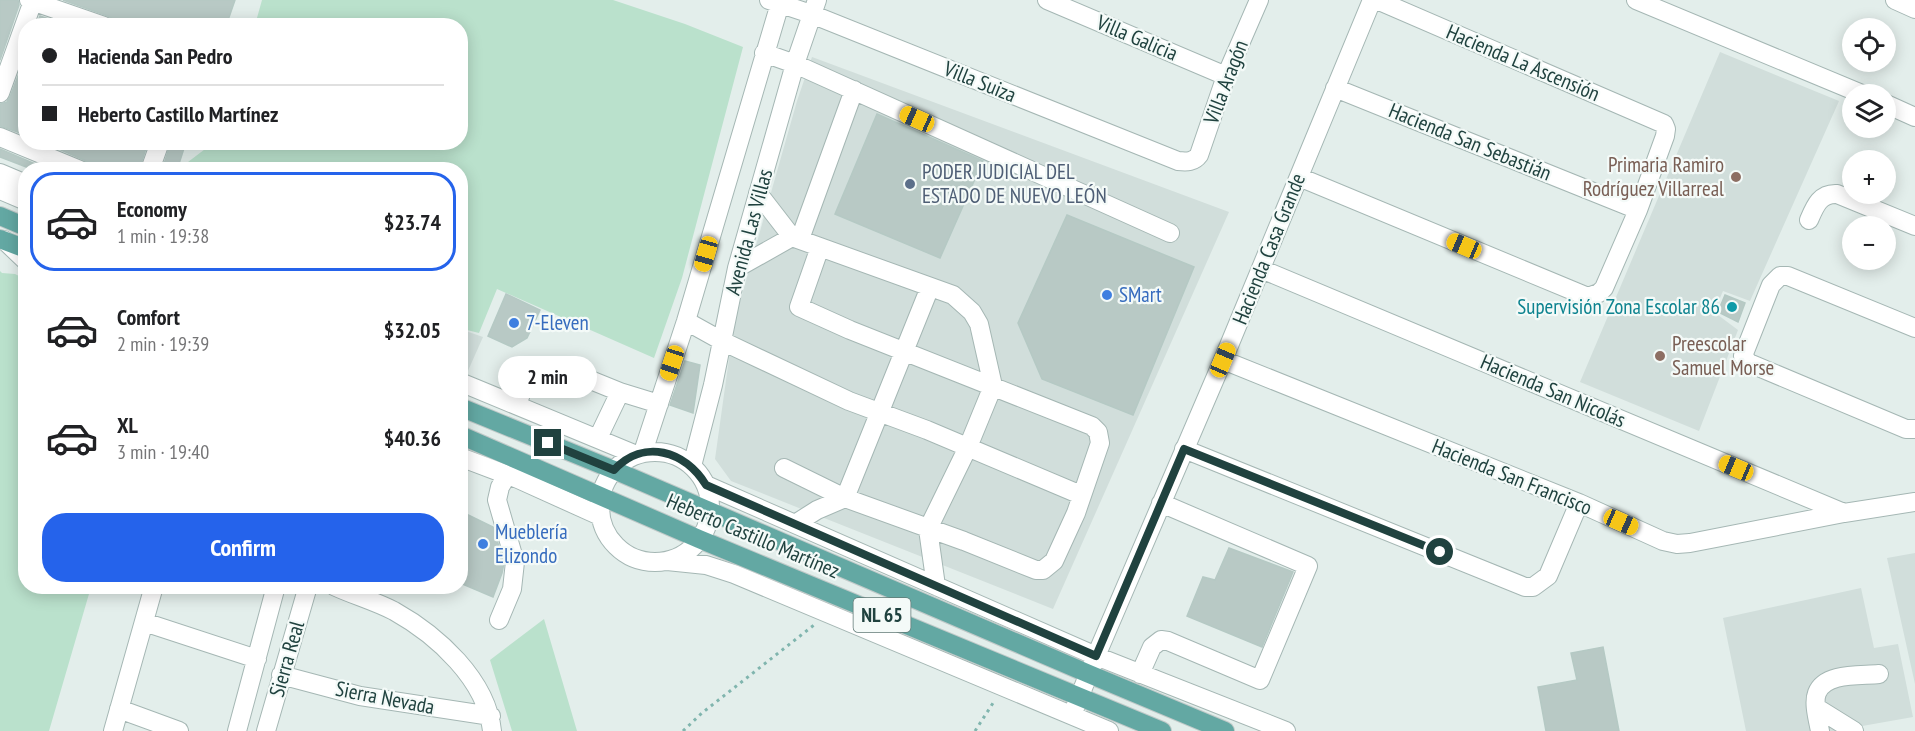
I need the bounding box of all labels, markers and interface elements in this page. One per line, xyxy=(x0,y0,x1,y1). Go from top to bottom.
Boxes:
street label: Villa Galicia xyxy=(1092,8,1182,67)
street label: Hacienda La Ascensión xyxy=(1442,18,1604,107)
map controls xyxy=(1842,18,1896,270)
button: locate xyxy=(1842,18,1896,72)
street label: Villa Aragón xyxy=(1197,36,1254,129)
text: Hacienda San Pedro xyxy=(78,42,233,70)
street label: Villa Suiza xyxy=(939,54,1020,108)
button: layers xyxy=(1842,84,1896,138)
street label: Hacienda San Sebastián xyxy=(1385,97,1555,186)
text: Heberto Castillo Martínez xyxy=(78,100,278,128)
car xyxy=(897,103,937,135)
button: + xyxy=(1842,150,1896,204)
place label: Primaria Ramiro Rodríguez Villarreal xyxy=(1583,151,1724,202)
place label: PODER JUDICIAL DEL ESTADO DE NUEVO LEÓN xyxy=(922,158,1107,209)
street label: Avenida Las Villas xyxy=(719,166,778,298)
street label: Hacienda Casa Grande xyxy=(1226,169,1311,328)
marker: Primaria Ramiro Rodríguez Villarreal xyxy=(1729,170,1743,184)
marker: PODER JUDICIAL DEL ESTADO DE NUEVO LEÓN xyxy=(903,177,917,191)
icon: car xyxy=(45,195,99,249)
text: Economy xyxy=(117,195,187,223)
text: $23.74 xyxy=(384,208,441,236)
button: − xyxy=(1842,216,1896,270)
text: 1 min · 19:38 xyxy=(117,223,209,249)
car xyxy=(1444,231,1484,261)
car xyxy=(692,234,720,274)
place label: SMart xyxy=(1119,281,1162,308)
marker: SMart xyxy=(1100,288,1114,302)
place label: Supervisión Zona Escolar 86 xyxy=(1517,293,1720,320)
marker: Supervisión Zona Escolar 86 xyxy=(1725,300,1739,314)
icon: car xyxy=(45,303,99,357)
text: Comfort xyxy=(117,303,180,331)
place label: 7-Eleven xyxy=(526,309,589,336)
text: $32.05 xyxy=(384,316,441,344)
marker: 7-Eleven xyxy=(507,316,521,330)
place label: Preescolar Samuel Morse xyxy=(1672,330,1774,381)
text: 2 min · 19:39 xyxy=(117,331,209,357)
car xyxy=(1208,340,1238,380)
car xyxy=(658,343,686,383)
street label: Hacienda San Nicolás xyxy=(1477,348,1630,433)
marker: Preescolar Samuel Morse xyxy=(1653,349,1667,363)
callout: 2 min xyxy=(498,356,598,398)
text: 2 min xyxy=(527,364,568,390)
icon: car xyxy=(45,411,99,465)
text: XL xyxy=(117,411,138,439)
text: $40.36 xyxy=(384,424,441,452)
route end xyxy=(534,429,561,456)
street label: Hacienda San Francisco xyxy=(1428,432,1596,521)
text: 3 min · 19:40 xyxy=(117,439,209,465)
car xyxy=(1716,453,1756,483)
street label: Heberto Castillo Martínez xyxy=(663,487,844,584)
car xyxy=(1601,506,1641,538)
button: Confirm xyxy=(42,513,444,582)
place label: Mueblería Elizondo xyxy=(495,518,568,569)
marker: Mueblería Elizondo xyxy=(476,537,490,551)
route start xyxy=(1426,538,1453,565)
road number: NL 65 xyxy=(854,598,910,632)
street label: Sierra Real xyxy=(263,618,310,700)
street label: Sierra Nevada xyxy=(333,675,437,720)

